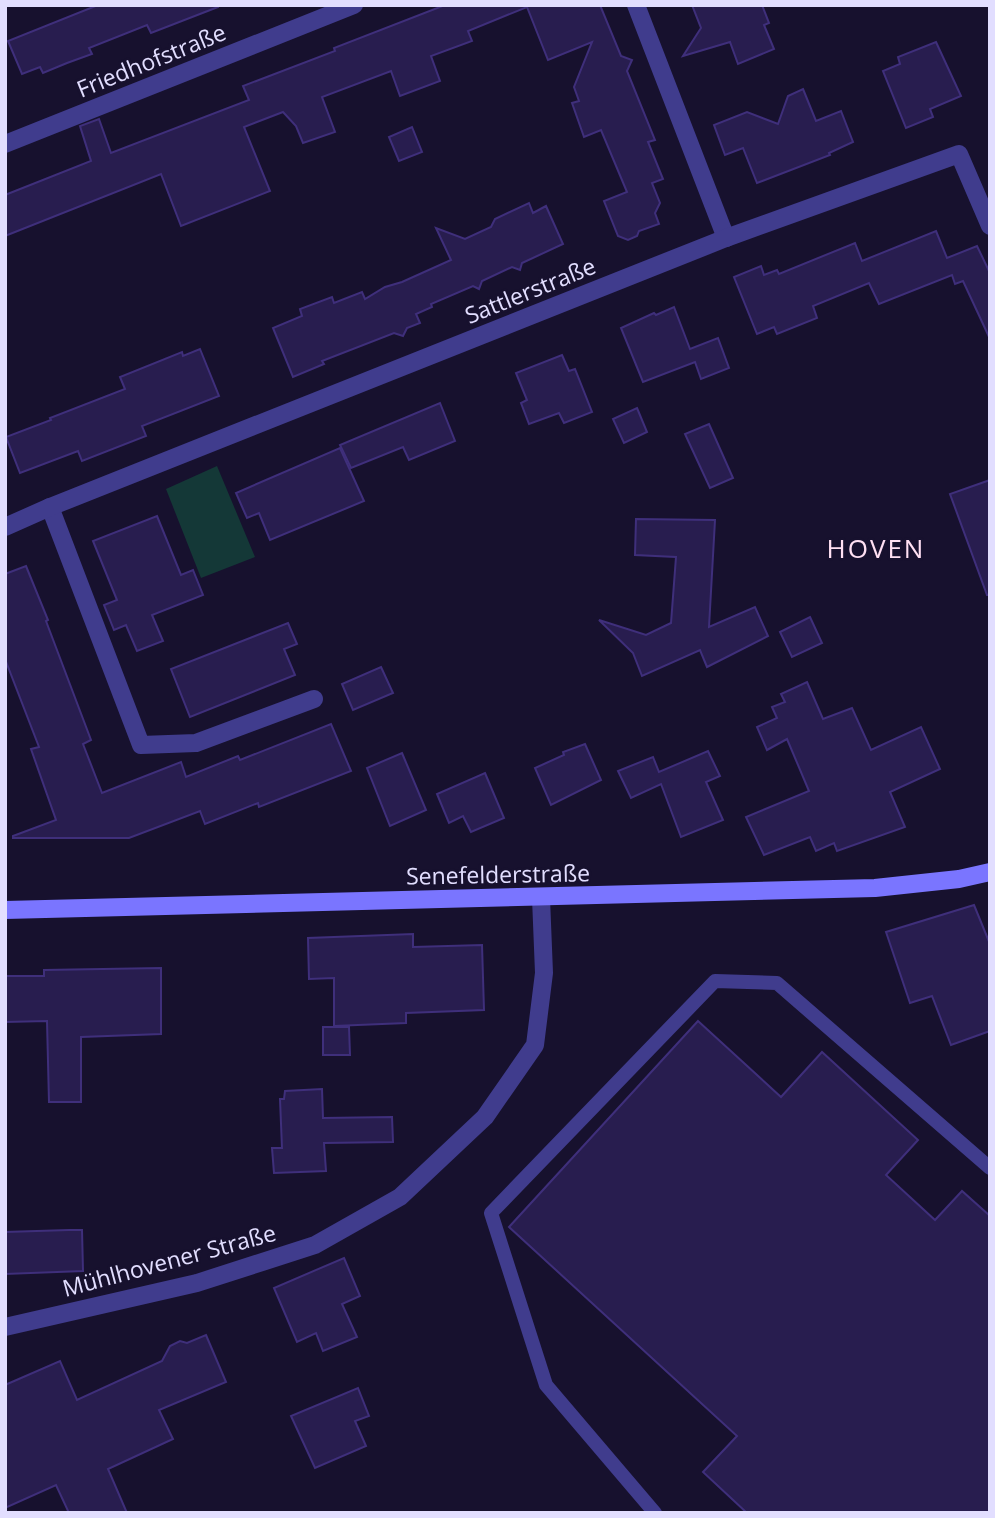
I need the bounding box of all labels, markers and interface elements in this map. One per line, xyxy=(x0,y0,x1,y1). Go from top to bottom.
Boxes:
street label: Friedhofstraße xyxy=(72,16,230,104)
street label: Sattlerstraße xyxy=(460,249,600,331)
district label: HOVEN xyxy=(827,530,925,566)
street label: Senefelderstraße xyxy=(406,856,590,892)
street label: Mühlhovener Straße xyxy=(59,1216,279,1304)

